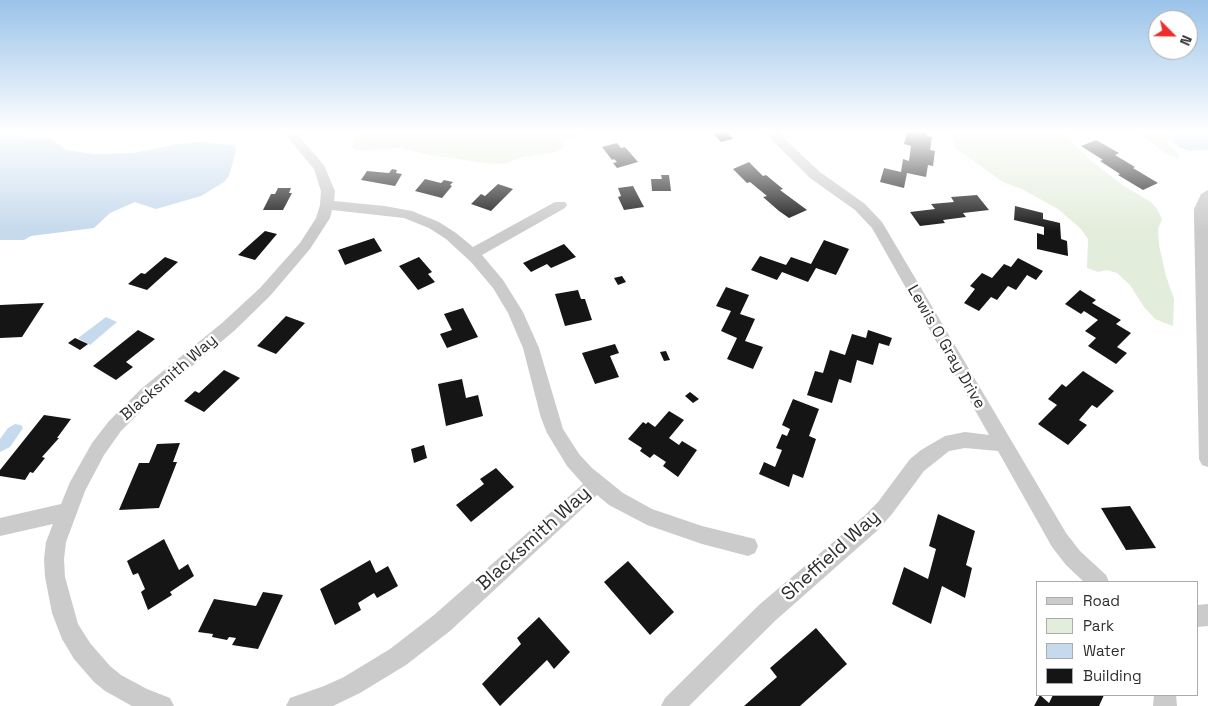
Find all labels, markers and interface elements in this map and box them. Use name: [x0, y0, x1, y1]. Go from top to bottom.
north arrow: [1148, 10, 1198, 60]
text: N: [1176, 33, 1196, 48]
street label: Lewis O Gray Drive: [903, 282, 989, 412]
street label: Blacksmith Way: [117, 331, 221, 425]
street label: Blacksmith Way: [473, 482, 595, 596]
street label: Sheffield Way: [777, 506, 885, 606]
legend: [1036, 581, 1198, 696]
text: Road: [1083, 591, 1120, 610]
text: Park: [1083, 616, 1114, 635]
text: Water: [1083, 641, 1125, 660]
text: Building: [1083, 666, 1142, 685]

